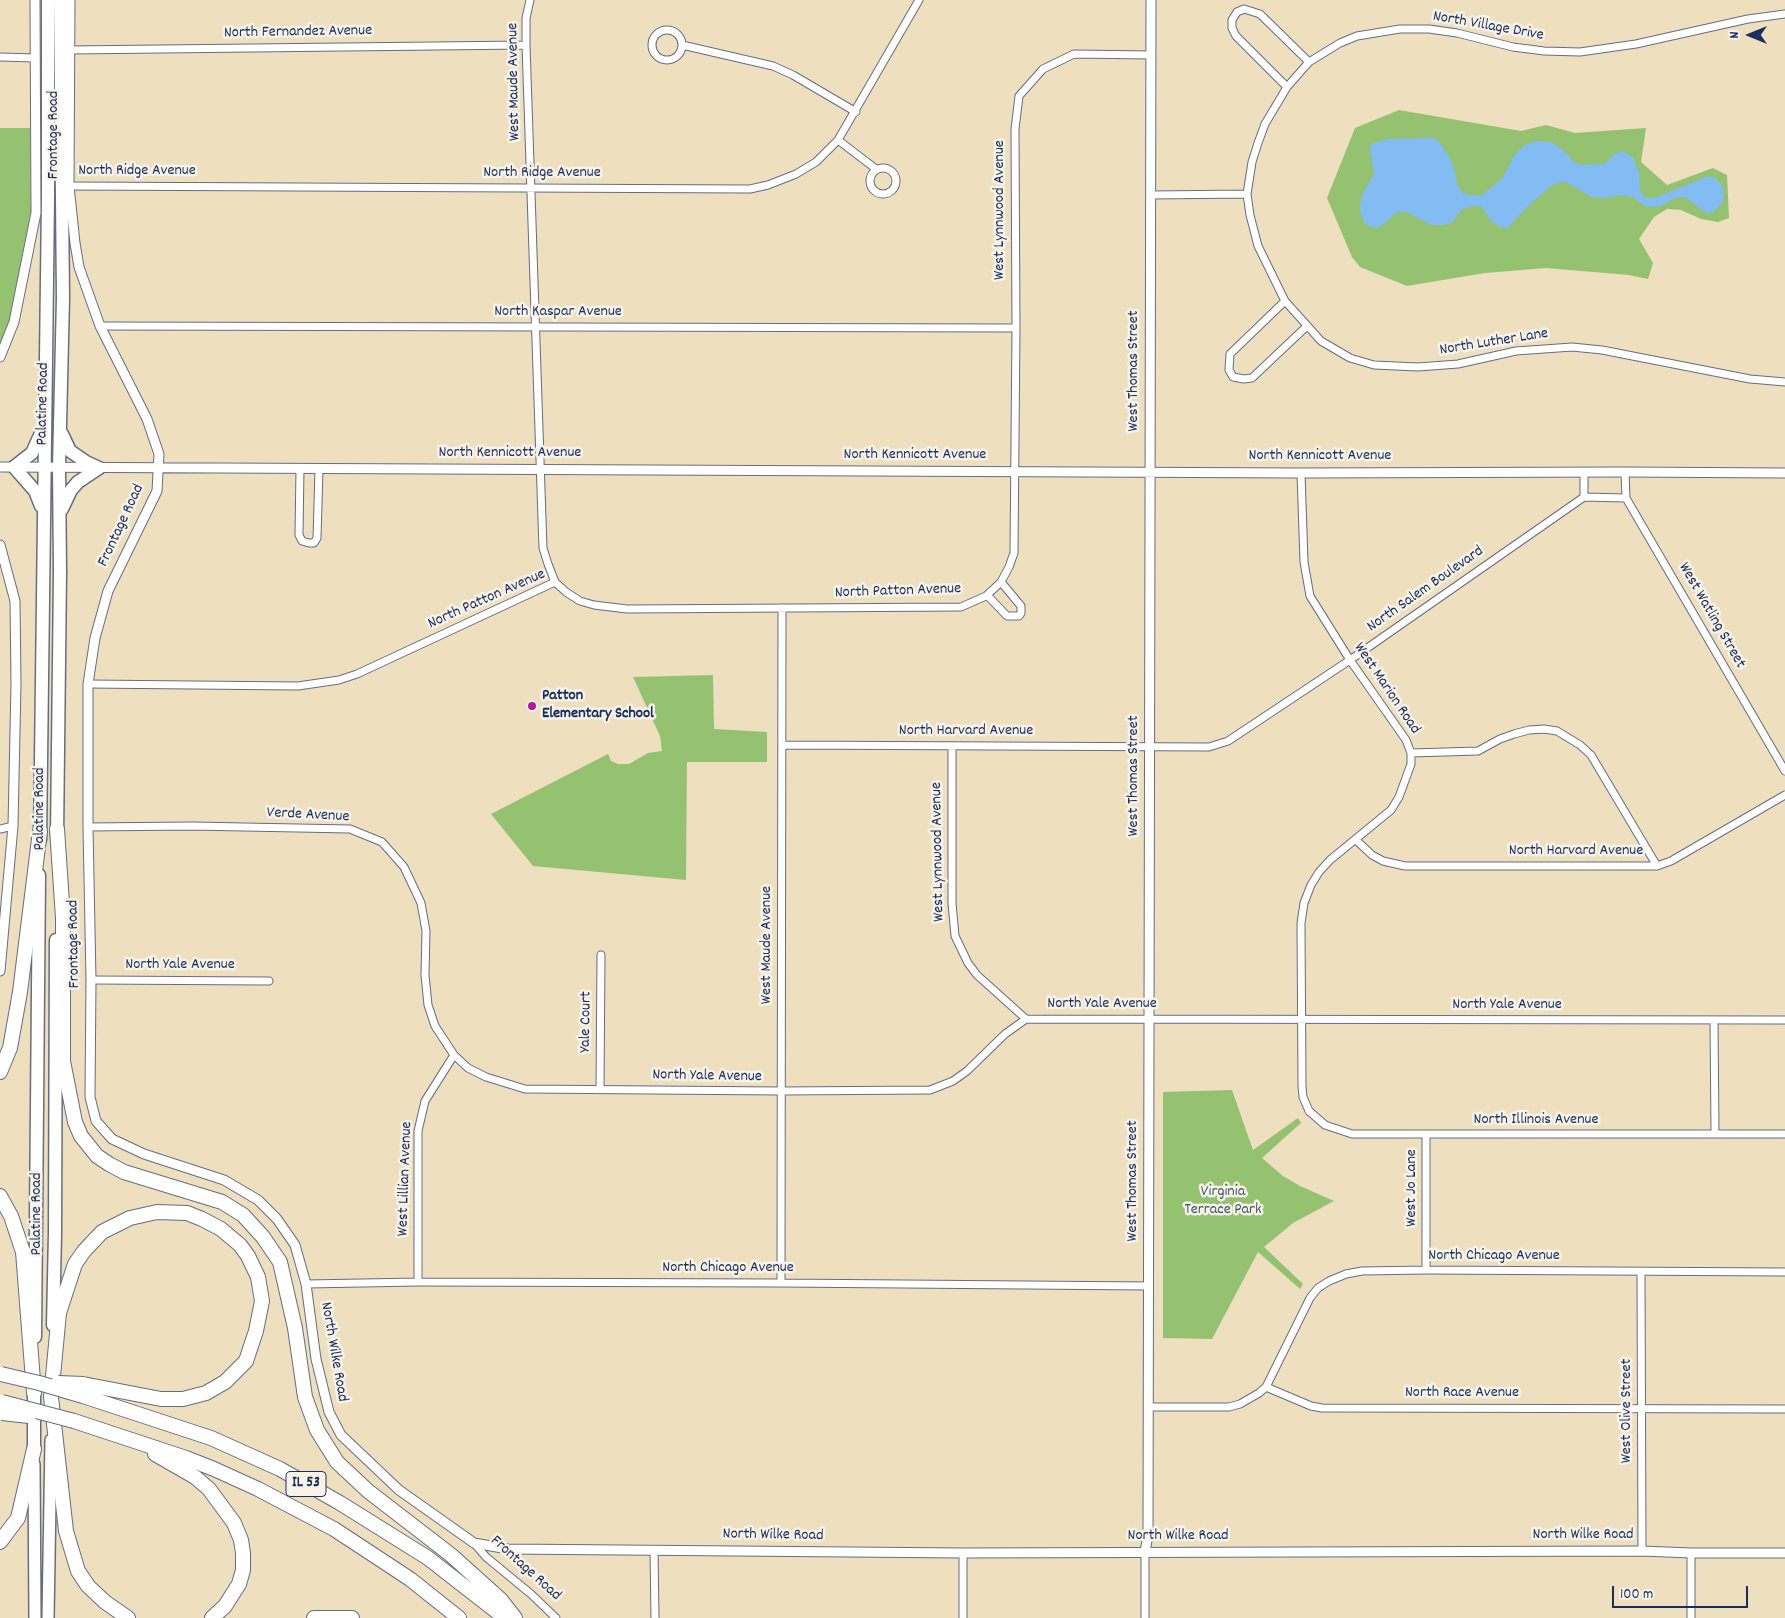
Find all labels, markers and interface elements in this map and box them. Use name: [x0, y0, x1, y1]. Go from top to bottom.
street label: North Village Drive: [1431, 8, 1545, 46]
north arrow: [1725, 10, 1775, 60]
street label: North Fernandez Avenue: [224, 22, 372, 44]
street label: West Maude Avenue: [504, 23, 526, 141]
text: N: [1725, 32, 1745, 38]
street label: Frontage Road: [45, 91, 65, 179]
street label: West Lynnwood Avenue: [991, 140, 1011, 280]
street label: North Ridge Avenue: [78, 162, 196, 182]
street label: North Ridge Avenue: [483, 164, 601, 184]
street label: North Kaspar Avenue: [494, 303, 622, 323]
street label: West Thomas Street: [1125, 310, 1145, 432]
street label: North Luther Lane: [1438, 325, 1550, 361]
street label: Palatine Road: [34, 362, 54, 446]
street label: North Kennicott Avenue: [439, 444, 581, 464]
street label: North Kennicott Avenue: [844, 446, 986, 466]
street label: North Kennicott Avenue: [1249, 447, 1391, 467]
street label: Frontage Road: [95, 482, 149, 570]
street label: North Salem Boulevard: [1364, 543, 1488, 637]
street label: West Watling Street: [1673, 560, 1749, 672]
street label: North Patton Avenue: [425, 566, 549, 634]
street label: North Patton Avenue: [835, 580, 961, 604]
street label: West Marion Road: [1348, 640, 1424, 738]
place label: Patton Elementary School: [542, 687, 654, 725]
marker: Patton Elementary School: [526, 700, 538, 712]
street label: West Thomas Street: [1125, 715, 1145, 837]
street label: North Harvard Avenue: [899, 722, 1033, 742]
street label: Palatine Road: [31, 768, 51, 850]
street label: West Lynnwood Avenue: [928, 782, 950, 922]
street label: Verde Avenue: [266, 804, 350, 828]
street label: North Harvard Avenue: [1509, 842, 1643, 862]
street label: West Maude Avenue: [758, 886, 778, 1004]
street label: Frontage Road: [65, 900, 85, 988]
street label: North Yale Avenue: [125, 956, 235, 976]
street label: Yale Court: [577, 991, 597, 1053]
street label: North Yale Avenue: [1047, 995, 1157, 1015]
street label: North Yale Avenue: [1452, 996, 1562, 1016]
street label: North Yale Avenue: [652, 1066, 762, 1088]
street label: North Illinois Avenue: [1474, 1111, 1598, 1131]
street label: West Thomas Street: [1124, 1120, 1144, 1242]
street label: West Lillian Avenue: [394, 1121, 418, 1237]
street label: West Jo Lane: [1403, 1149, 1423, 1227]
street label: Palatine Road: [28, 1173, 48, 1255]
park label: Virginia Terrace Park: [1184, 1183, 1262, 1221]
street label: North Chicago Avenue: [1428, 1247, 1560, 1267]
street label: North Chicago Avenue: [662, 1259, 794, 1279]
street label: North Wilke Road: [315, 1301, 351, 1403]
street label: West Olive Street: [1618, 1359, 1638, 1463]
street label: North Race Avenue: [1405, 1384, 1519, 1404]
road number: IL 53: [286, 1472, 326, 1496]
street label: North Wilke Road: [722, 1526, 824, 1546]
street label: North Wilke Road: [1533, 1526, 1633, 1546]
street label: North Wilke Road: [1128, 1527, 1228, 1547]
street label: Frontage Road: [486, 1532, 564, 1606]
scale bar: [1615, 1576, 1751, 1608]
text: 100 m: [1620, 1584, 1653, 1606]

